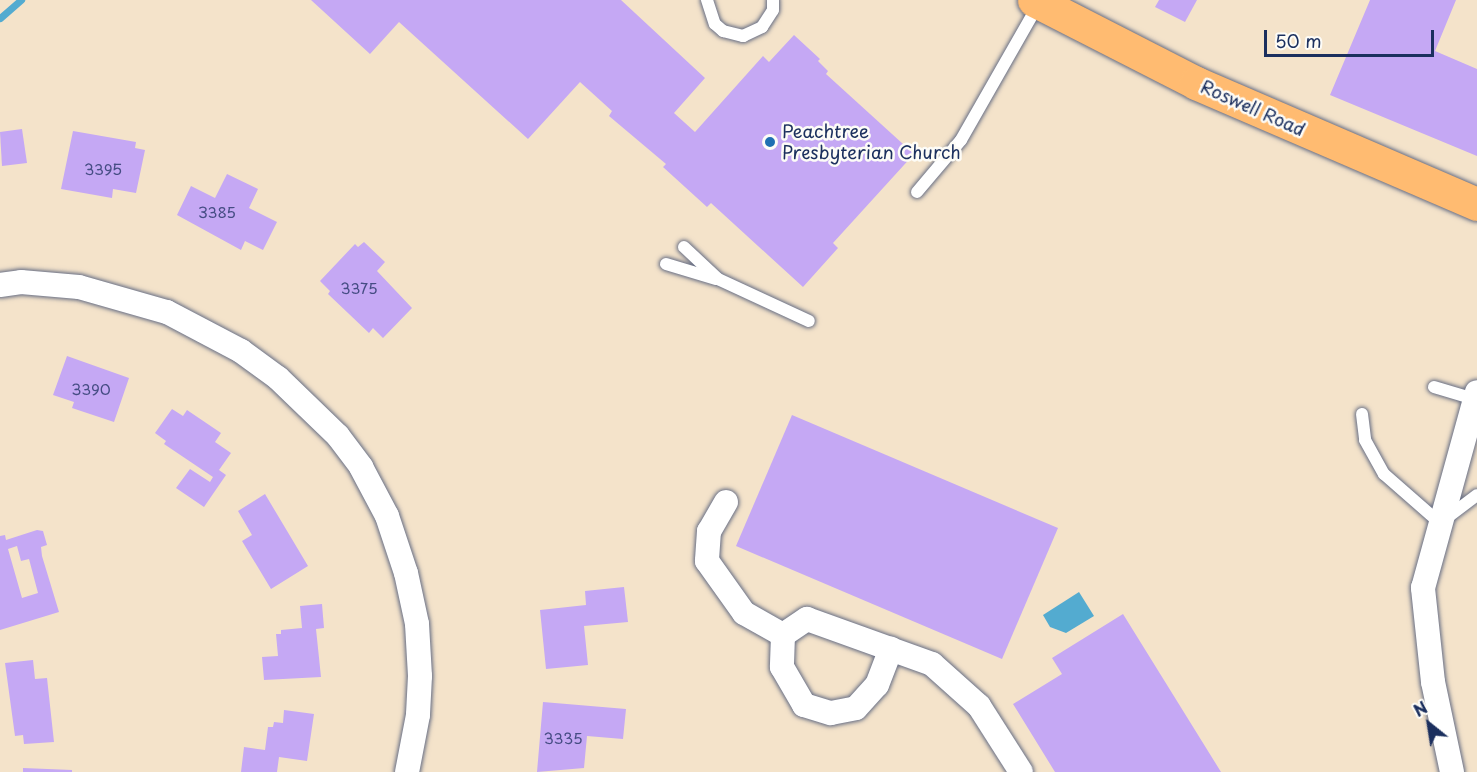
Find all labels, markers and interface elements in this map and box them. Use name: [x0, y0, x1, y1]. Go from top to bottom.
scale bar: [1267, 18, 1436, 56]
text: 50 m: [1275, 27, 1322, 54]
street label: Roswell Road: [1197, 75, 1309, 141]
place label: Peachtree Presbyterian Church: [782, 121, 960, 164]
marker: Peachtree Presbyterian Church: [763, 135, 777, 149]
house number: 3395: [84, 160, 122, 178]
house number: 3385: [198, 203, 236, 221]
house number: 3375: [340, 279, 378, 297]
house number: 3390: [71, 380, 111, 398]
north arrow: [1399, 694, 1459, 754]
text: N: [1409, 695, 1431, 722]
house number: 3335: [543, 729, 583, 747]

